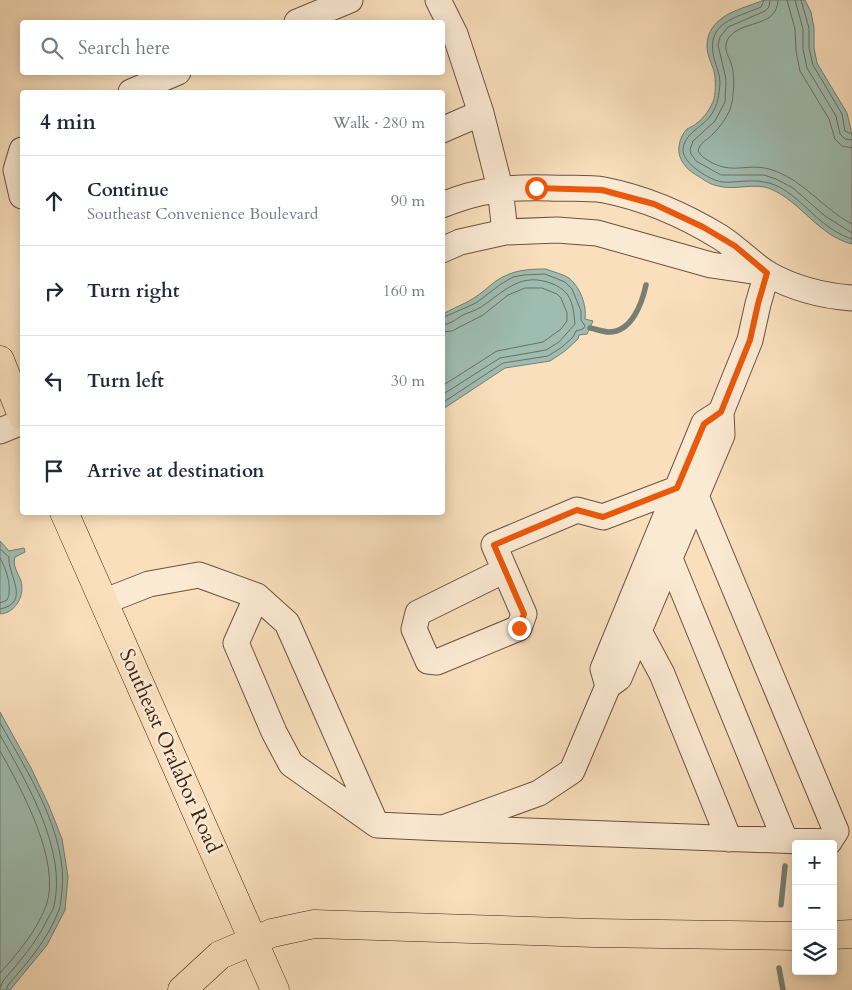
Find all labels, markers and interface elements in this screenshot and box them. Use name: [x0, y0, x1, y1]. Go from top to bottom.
search box: [20, 20, 445, 75]
icon: search: [38, 34, 66, 62]
text: Search here: [78, 35, 170, 61]
text: 4 min: [40, 108, 96, 137]
text: Walk · 280 m: [333, 112, 425, 134]
text: Continue: [87, 177, 169, 203]
route start: [525, 177, 548, 200]
icon: ahead: [40, 187, 68, 215]
text: 90 m: [391, 190, 425, 212]
text: Southeast Convenience Boulevard: [87, 203, 318, 225]
icon: right: [40, 277, 68, 305]
text: Turn right: [87, 278, 179, 304]
text: 160 m: [383, 280, 425, 302]
icon: left: [40, 367, 68, 395]
text: Turn left: [87, 368, 164, 394]
text: 30 m: [391, 370, 425, 392]
icon: arrive: [40, 457, 68, 485]
text: Arrive at destination: [87, 458, 264, 484]
route end: [508, 617, 531, 640]
street label: Southeast Oralabor Road: [112, 644, 228, 858]
map controls: [792, 840, 837, 975]
button: +: [792, 840, 837, 885]
button: −: [792, 885, 837, 930]
button: layers: [792, 930, 837, 975]

